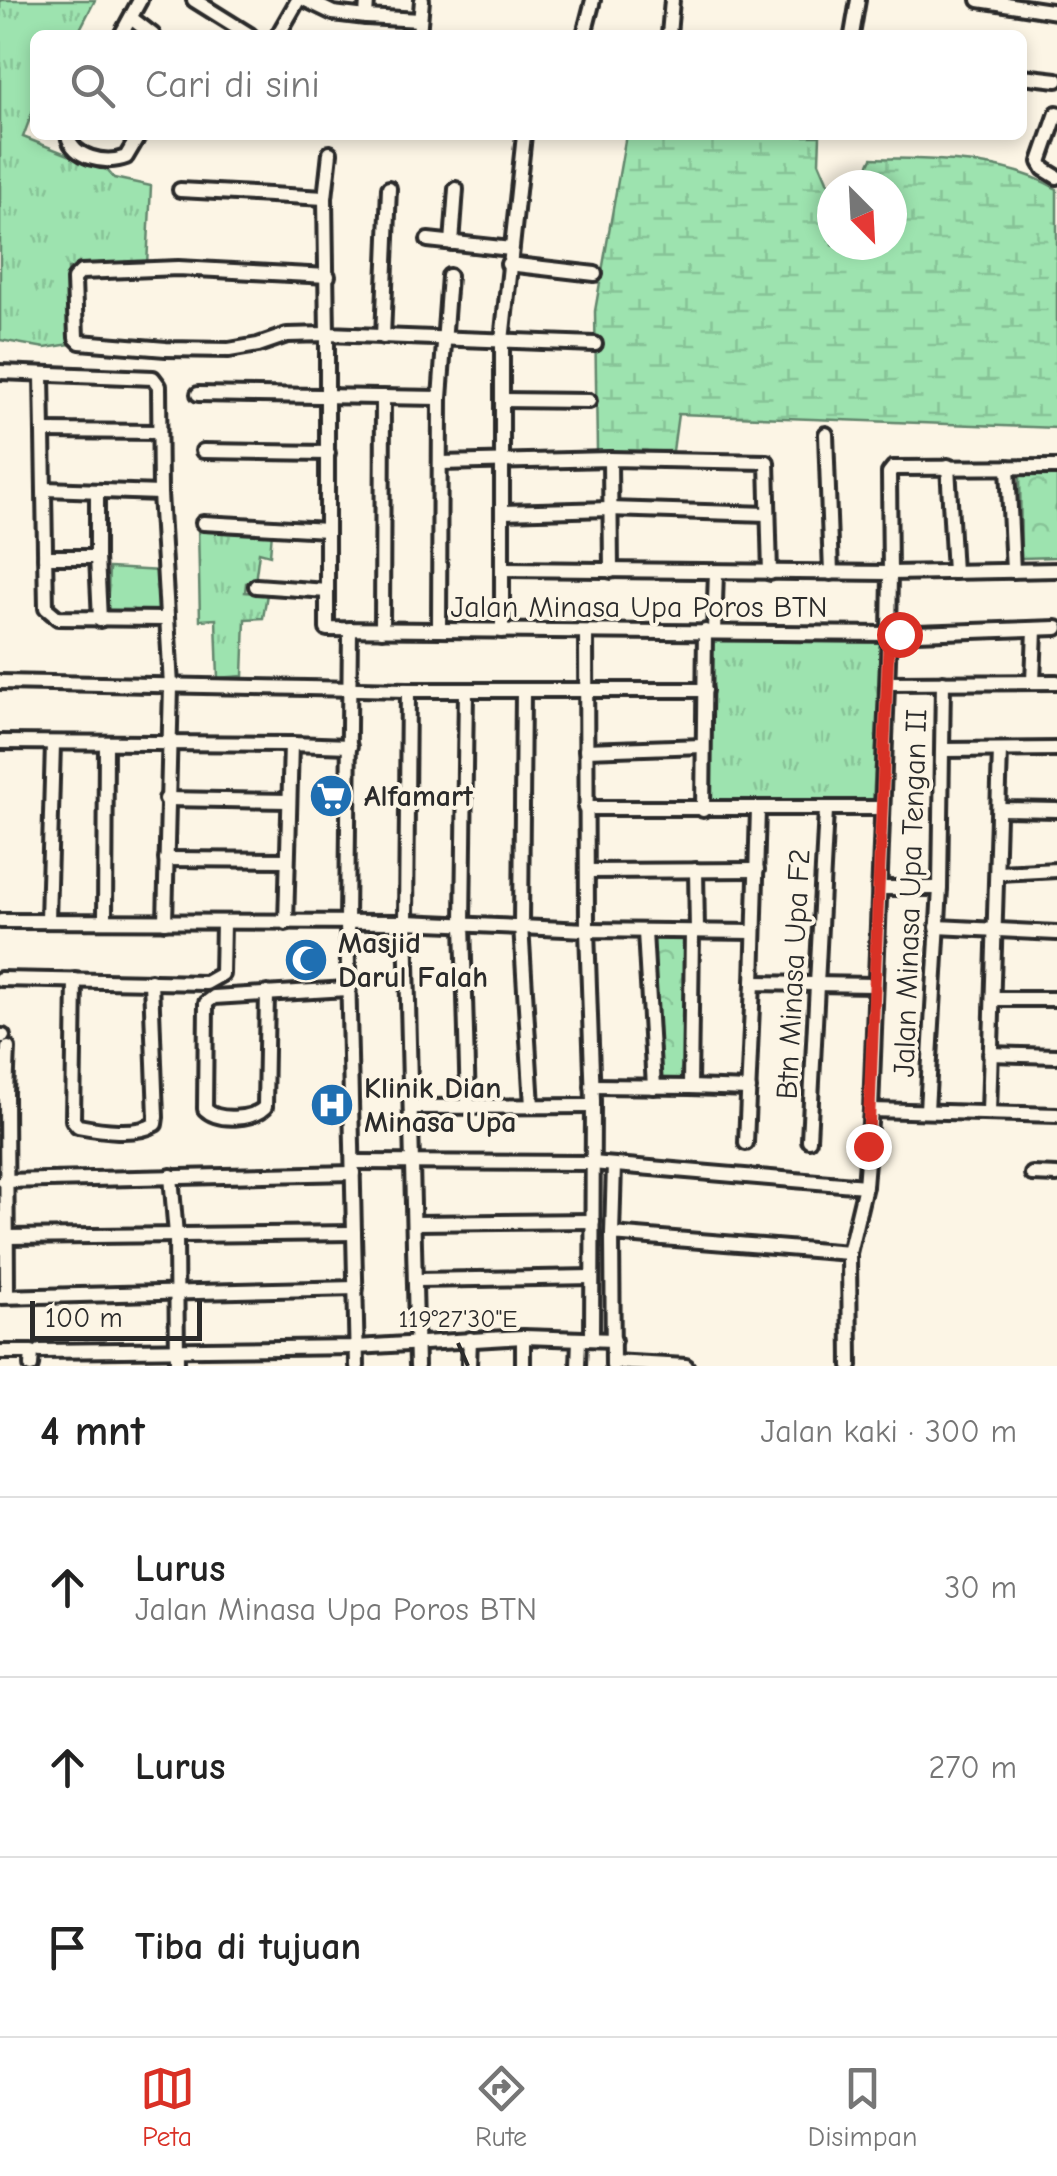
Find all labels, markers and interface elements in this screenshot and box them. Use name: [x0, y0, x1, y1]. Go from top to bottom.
search box: [30, 30, 1027, 140]
icon: search: [65, 58, 120, 113]
text: Cari di sini: [145, 63, 320, 107]
north arrow: [817, 170, 907, 260]
street label: Jalan Minasa Upa Poros BTN: [451, 590, 827, 625]
route start: [877, 612, 923, 658]
street label: Jalan Minasa Upa Tengan II: [887, 708, 934, 1078]
supermarket icon: Alfamart: [308, 773, 354, 819]
place label: Alfamart: [364, 779, 474, 814]
street label: Btn Minasa Upa F2: [769, 848, 818, 1100]
place label: Masjid Darul Falah: [338, 926, 488, 995]
mosque icon: Masjid Darul Falah: [283, 937, 329, 983]
place label: Klinik Dian Minasa Upa: [364, 1071, 517, 1140]
hospital icon: Klinik Dian Minasa Upa: [309, 1082, 355, 1128]
route end: [846, 1124, 892, 1170]
scale bar: [30, 1296, 202, 1340]
text: 100 m: [45, 1302, 123, 1334]
text: 119°27'30"E: [399, 1304, 517, 1333]
text: 4 mnt: [40, 1407, 145, 1456]
text: Jalan kaki · 300 m: [761, 1413, 1017, 1450]
text: Lurus: [135, 1547, 225, 1591]
icon: ahead: [40, 1560, 95, 1615]
text: 30 m: [944, 1569, 1017, 1606]
text: Jalan Minasa Upa Poros BTN: [135, 1591, 537, 1628]
icon: ahead: [40, 1740, 95, 1795]
text: Lurus: [135, 1745, 225, 1789]
text: 270 m: [929, 1749, 1017, 1786]
icon: arrive: [40, 1920, 95, 1975]
text: Tiba di tujuan: [135, 1925, 361, 1969]
tab: Peta: [140, 2061, 195, 2153]
tab: Rute: [474, 2061, 529, 2153]
tab: Disimpan: [808, 2061, 917, 2153]

